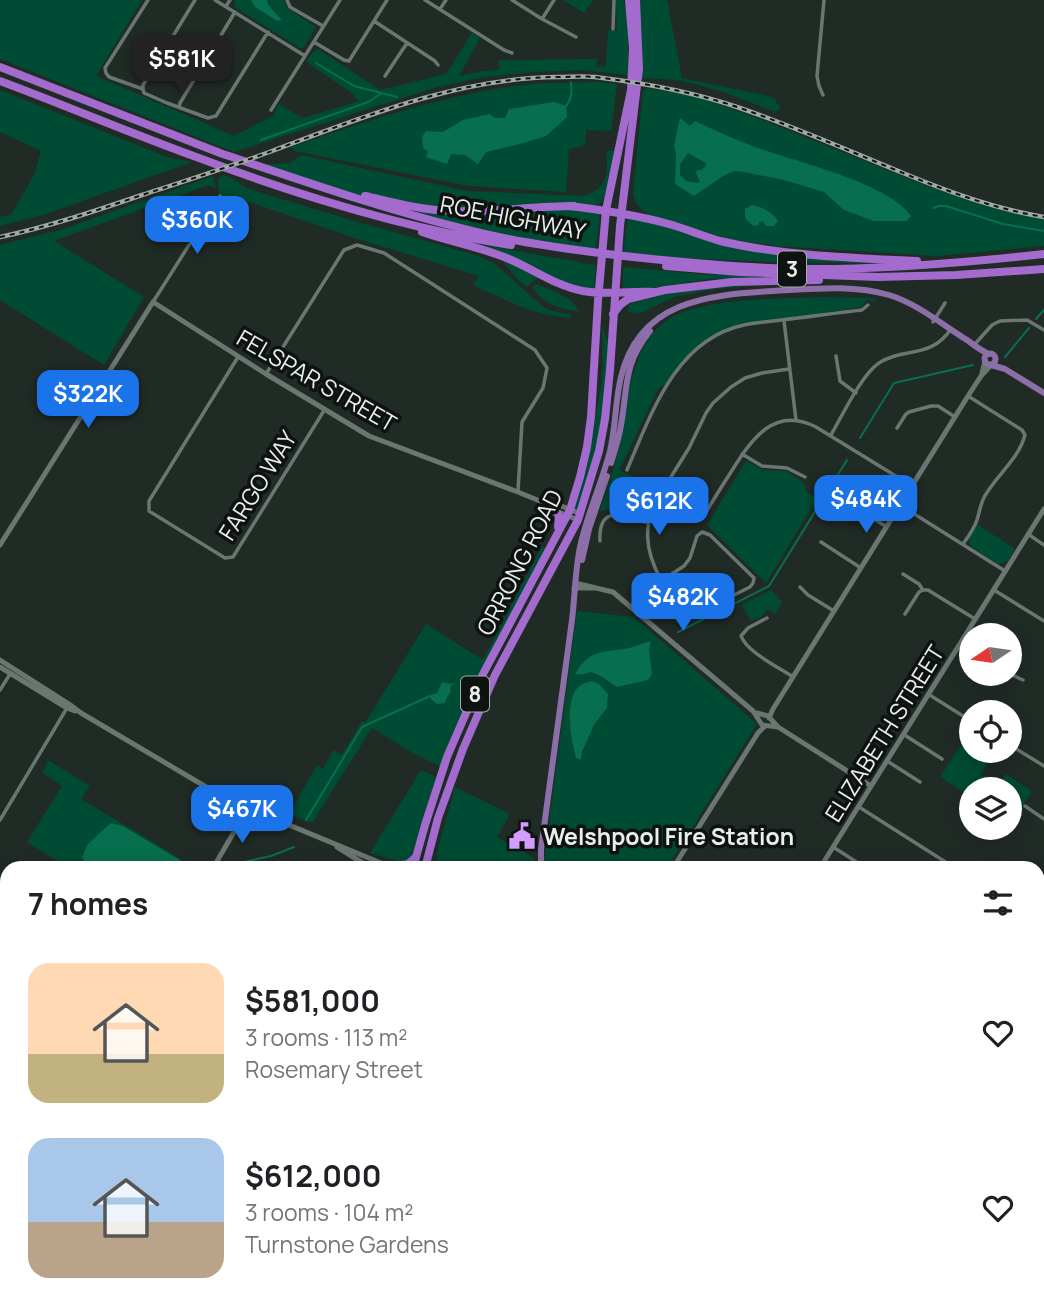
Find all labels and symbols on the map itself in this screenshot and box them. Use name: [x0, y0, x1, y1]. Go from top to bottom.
pin: $581K: [133, 36, 231, 95]
street label: ROE HIGHWAY: [437, 187, 589, 247]
pin: $360K: [148, 196, 246, 256]
road number: 3: [778, 252, 806, 286]
street label: FELSPAR STREET: [231, 321, 403, 439]
pin: $322K: [39, 370, 137, 430]
street label: FARGO WAY: [211, 424, 303, 546]
pin: $484K: [817, 476, 915, 535]
pin: $612K: [610, 477, 708, 537]
street label: ORRONG ROAD: [469, 484, 569, 640]
pin: $482K: [634, 574, 732, 633]
north arrow: [959, 623, 1022, 686]
street label: ELIZABETH STREET: [817, 638, 951, 827]
road number: 8: [461, 676, 489, 712]
pin: $467K: [193, 786, 291, 845]
place label: Welshpool Fire Station: [543, 820, 794, 852]
public building icon: Welshpool Fire Station: [507, 821, 537, 851]

